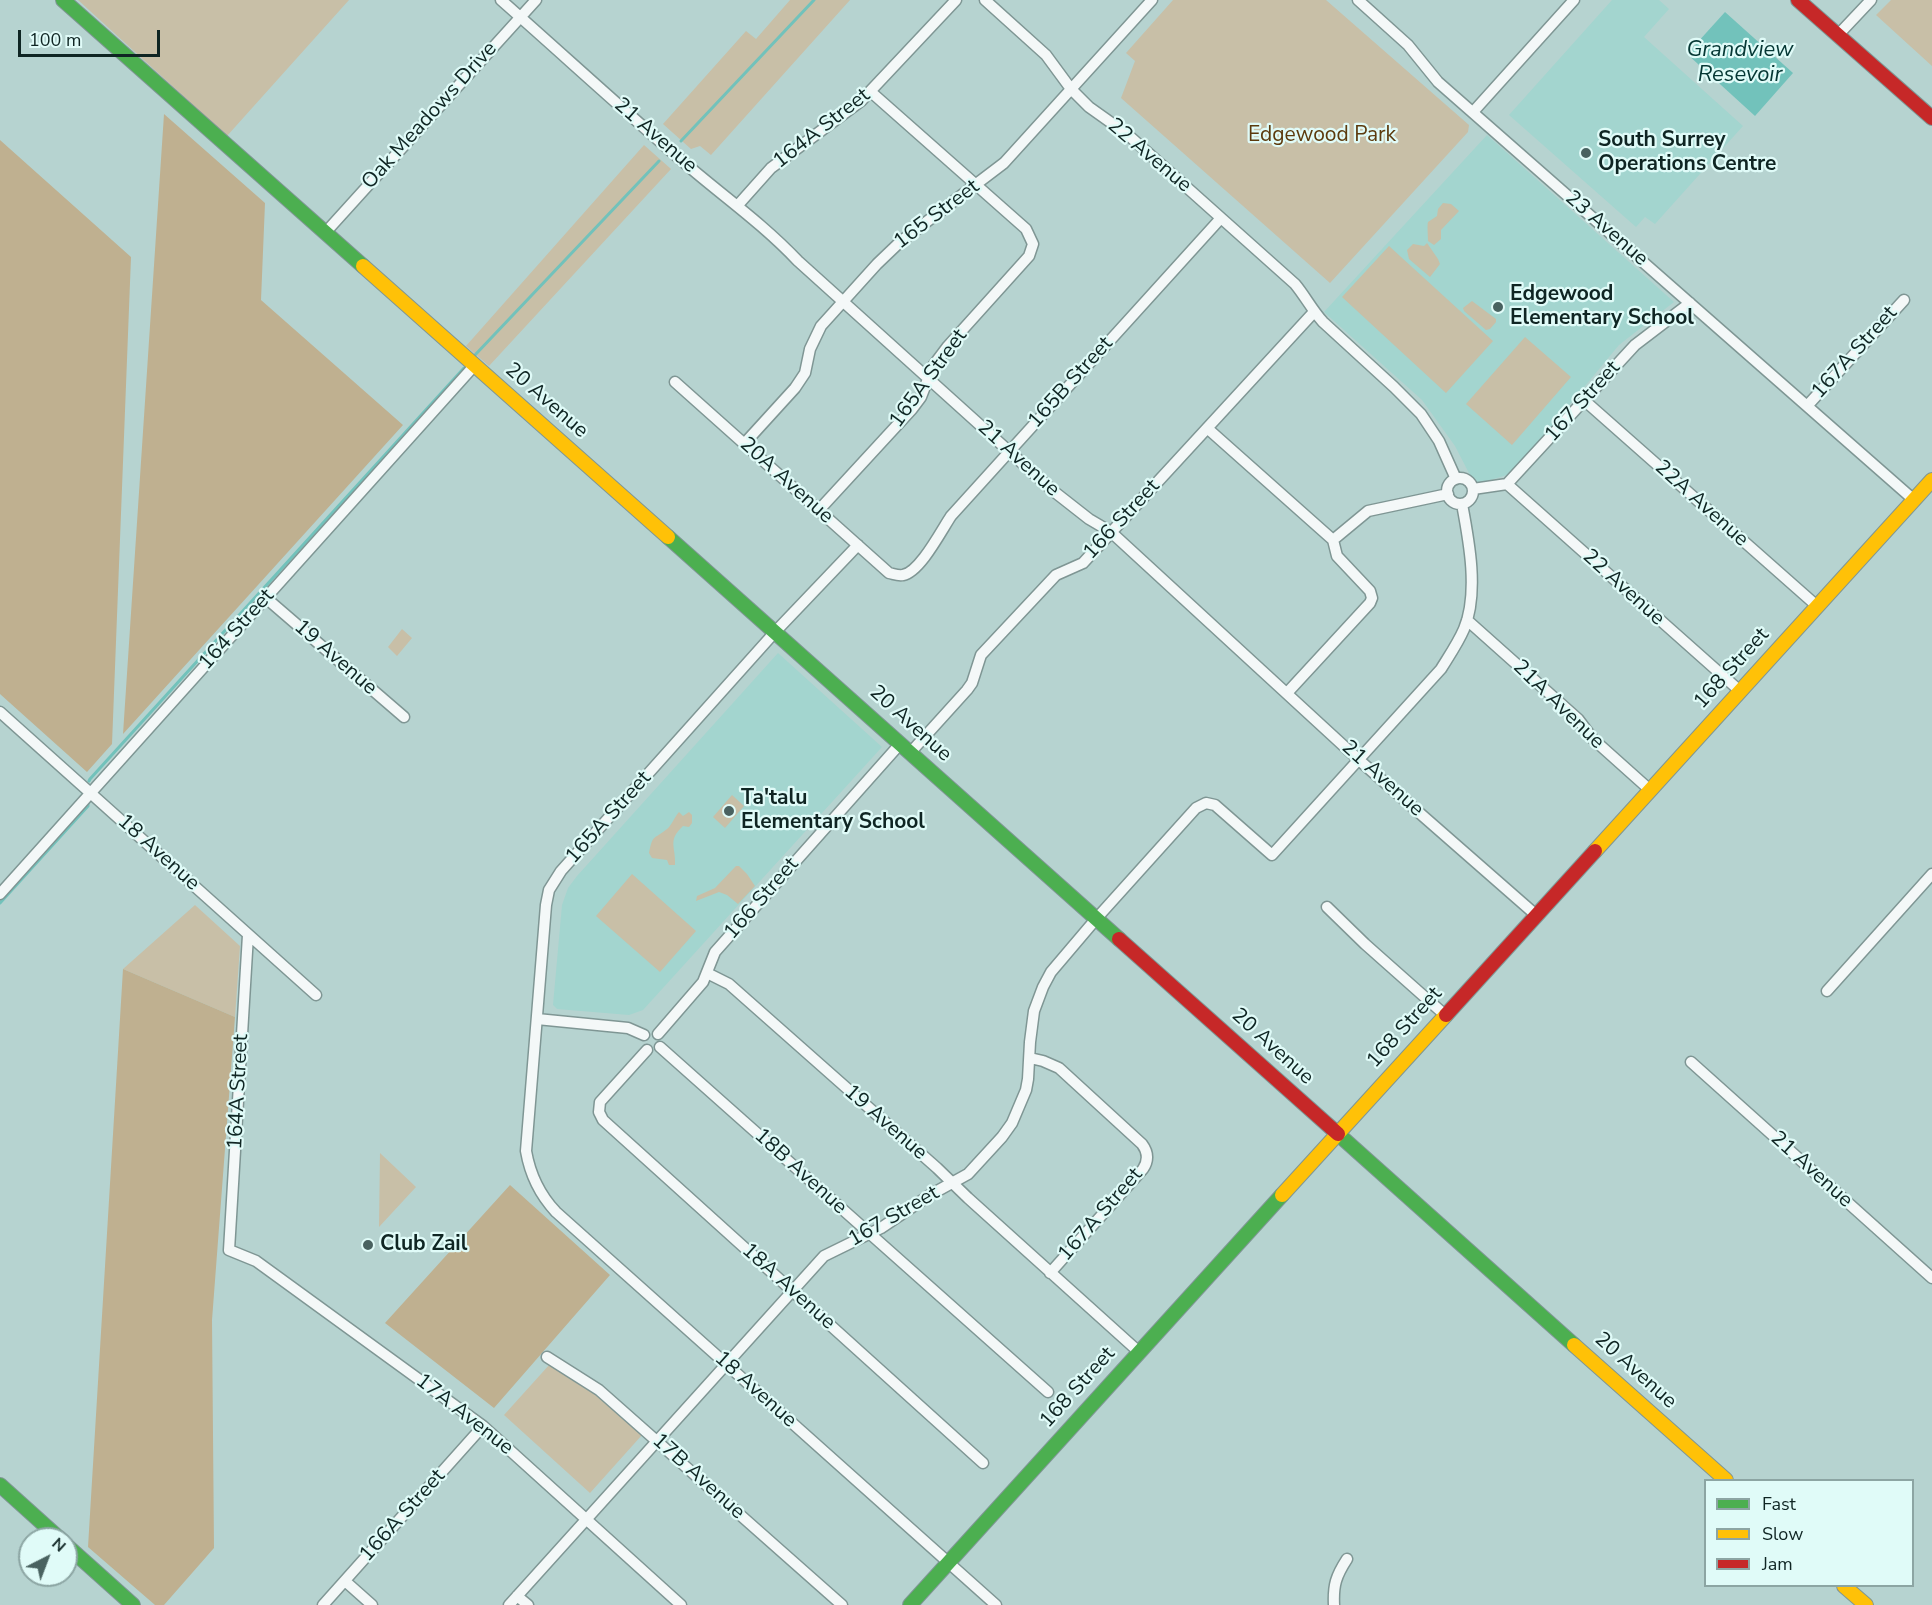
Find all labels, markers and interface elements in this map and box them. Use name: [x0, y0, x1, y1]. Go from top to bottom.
scale bar: [21, 18, 164, 56]
text: 100 m: [29, 28, 81, 52]
street label: Oak Meadows Drive: [357, 37, 503, 195]
water label: Grandview Resevoir: [1686, 38, 1794, 90]
street label: 164A Street: [769, 83, 875, 175]
street label: 21 Avenue: [608, 93, 702, 179]
street label: 22 Avenue: [1102, 114, 1196, 198]
park label: Edgewood Park: [1248, 123, 1396, 149]
place label: South Surrey Operations Centre: [1598, 128, 1776, 178]
marker: South Surrey Operations Centre: [1579, 146, 1593, 160]
street label: 165 Street: [889, 175, 985, 255]
street label: 23 Avenue: [1559, 186, 1653, 272]
place label: Edgewood Elementary School: [1510, 282, 1694, 332]
marker: Edgewood Elementary School: [1491, 300, 1505, 314]
street label: 167A Street: [1807, 302, 1903, 404]
street label: 165A Street: [885, 325, 973, 433]
street label: 165B Street: [1023, 332, 1119, 434]
street label: 167 Street: [1540, 356, 1626, 448]
street label: 20 Avenue: [499, 358, 593, 444]
street label: 21 Avenue: [972, 415, 1064, 503]
street label: 20A Avenue: [734, 432, 838, 530]
street label: 22A Avenue: [1649, 455, 1753, 553]
street label: 166 Street: [1079, 475, 1165, 565]
street label: 22 Avenue: [1577, 544, 1669, 632]
street label: 164 Street: [194, 584, 280, 676]
street label: 19 Avenue: [288, 615, 382, 701]
street label: 168 Street: [1689, 623, 1775, 715]
street label: 21A Avenue: [1507, 655, 1609, 755]
street label: 20 Avenue: [864, 680, 956, 768]
street label: 21 Avenue: [1336, 735, 1428, 823]
street label: 165A Street: [561, 767, 657, 869]
place label: Ta'talu Elementary School: [741, 786, 925, 836]
marker: Ta'talu Elementary School: [722, 804, 736, 818]
street label: 18 Avenue: [112, 809, 204, 897]
street label: 166 Street: [720, 853, 804, 945]
street label: 168 Street: [1362, 982, 1448, 1074]
street label: 20 Avenue: [1226, 1003, 1318, 1091]
street label: 164A Street: [223, 1034, 255, 1150]
street label: 19 Avenue: [838, 1080, 932, 1166]
street label: 18B Avenue: [748, 1124, 852, 1220]
street label: 21 Avenue: [1765, 1126, 1857, 1214]
street label: 167A Street: [1054, 1163, 1148, 1267]
street label: 167 Street: [844, 1181, 944, 1253]
place label: Club Zail: [380, 1232, 467, 1258]
marker: Club Zail: [361, 1238, 375, 1252]
street label: 18A Avenue: [736, 1238, 840, 1336]
street label: 20 Avenue: [1589, 1327, 1681, 1415]
street label: 168 Street: [1035, 1342, 1121, 1434]
street label: 18 Avenue: [709, 1346, 801, 1434]
street label: 17A Avenue: [410, 1369, 518, 1461]
street label: 17B Avenue: [646, 1429, 750, 1525]
street label: 166A Street: [355, 1465, 451, 1567]
legend: [1704, 1479, 1914, 1587]
text: Fast: [1762, 1492, 1796, 1516]
text: Slow: [1762, 1522, 1803, 1546]
north arrow: [18, 1527, 78, 1587]
text: N: [47, 1533, 71, 1557]
text: Jam: [1762, 1552, 1793, 1576]

